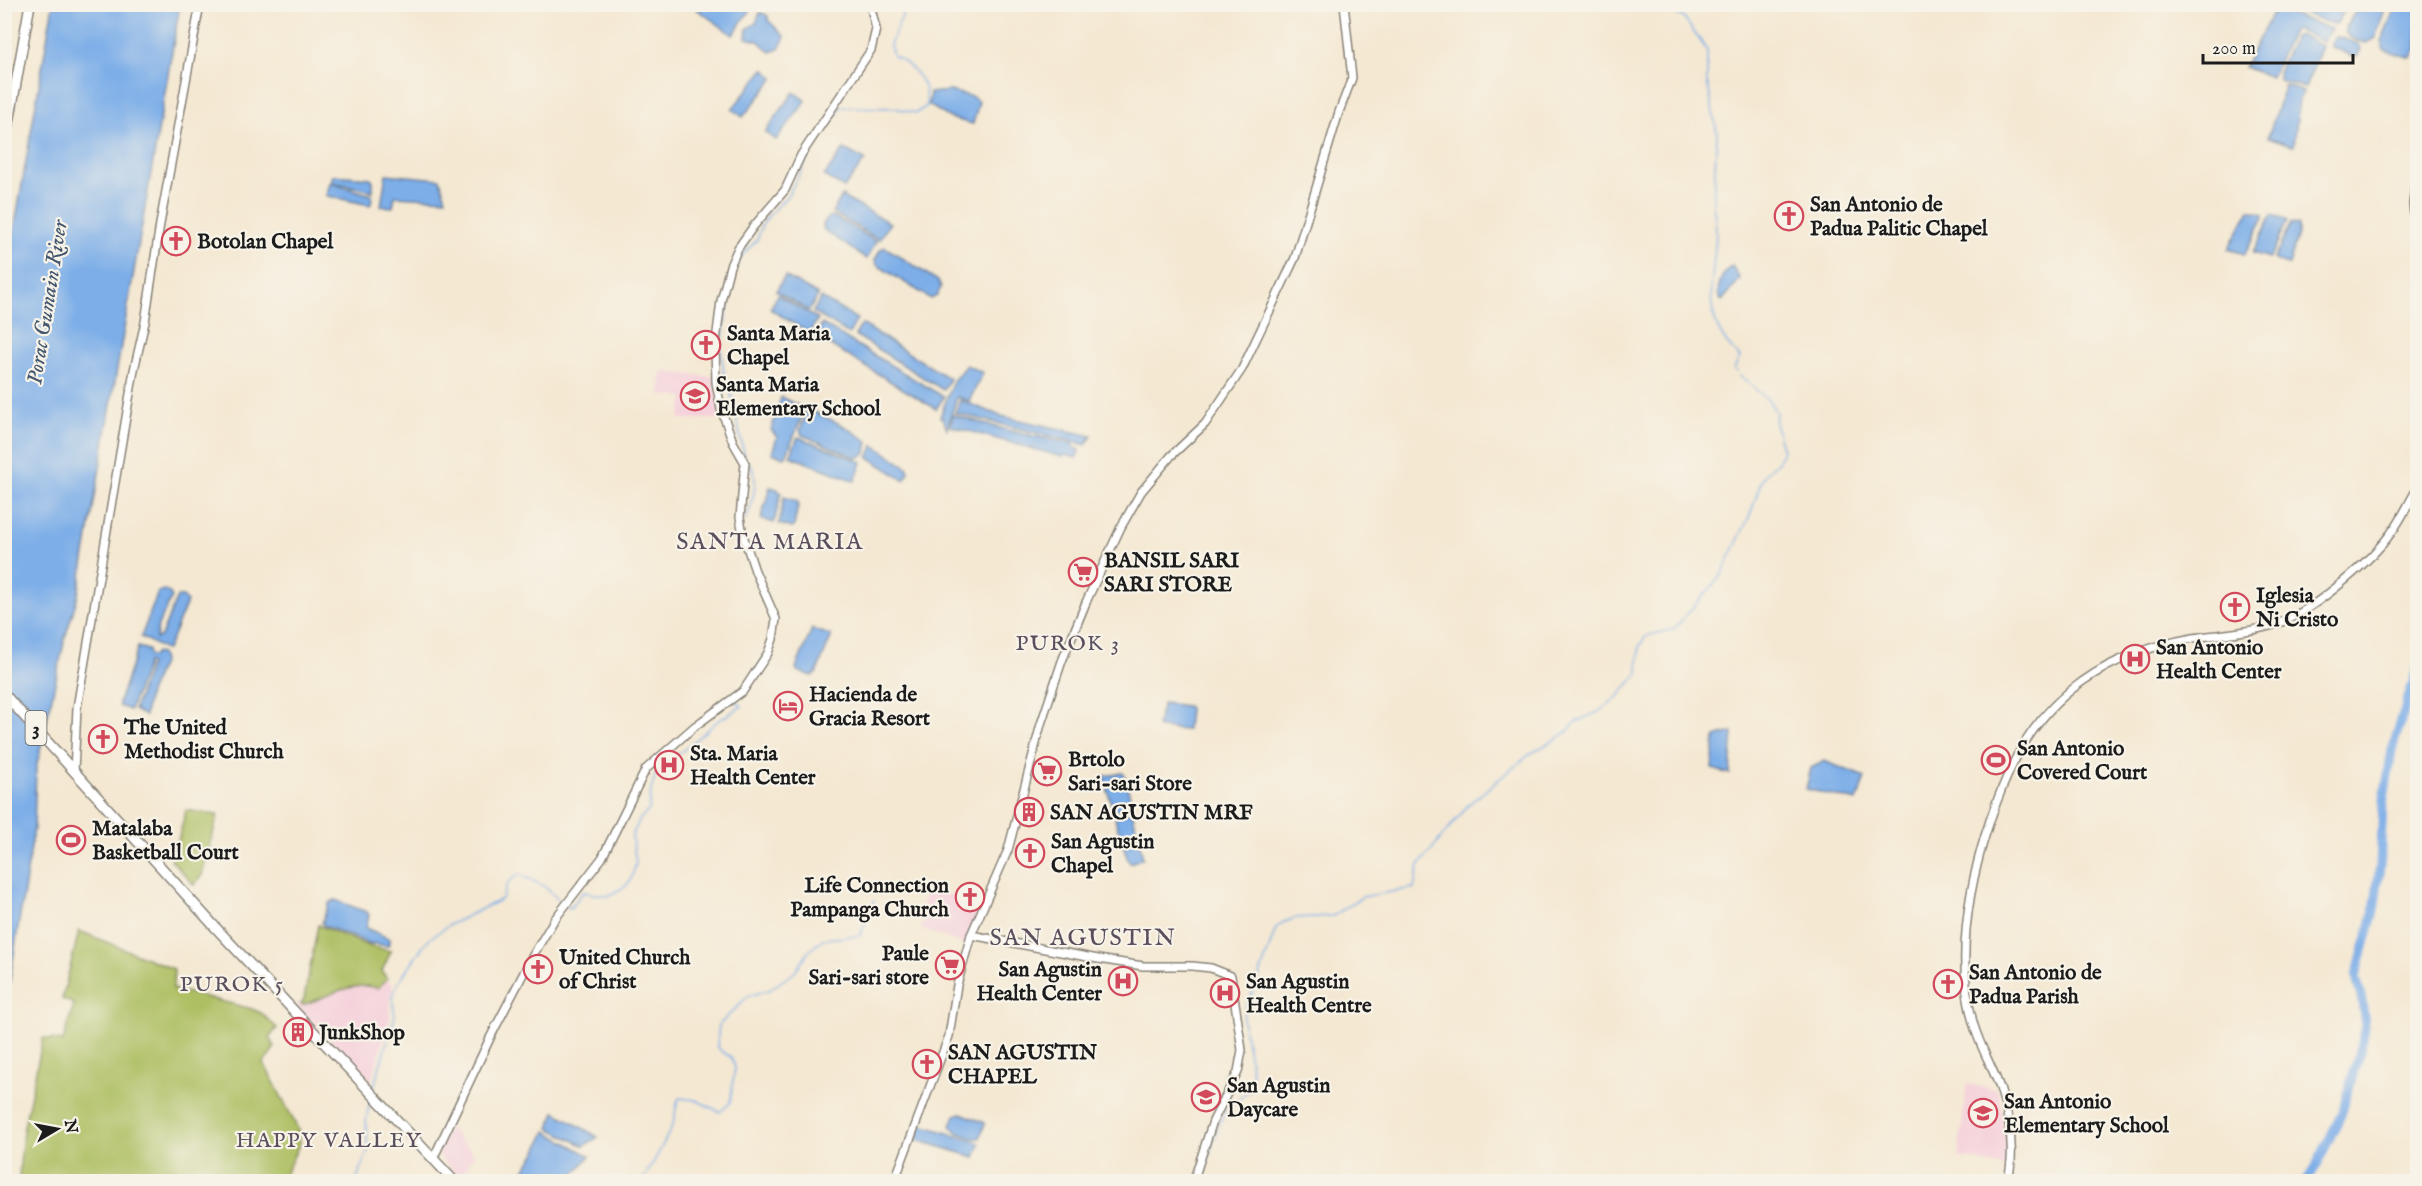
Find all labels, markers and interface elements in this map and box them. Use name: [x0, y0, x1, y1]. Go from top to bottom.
scale bar: [2203, 27, 2353, 65]
text: 200 m: [2212, 38, 2256, 61]
place label: San Antonio de Padua Palitic Chapel: [1810, 192, 1989, 243]
church icon: San Antonio de Padua Palitic Chapel: [1773, 200, 1805, 232]
water label: Porac Gumain River: [21, 217, 75, 386]
church icon: Botolan Chapel: [160, 225, 192, 257]
place label: Botolan Chapel: [197, 229, 334, 256]
place label: Santa Maria Chapel: [727, 321, 831, 372]
church icon: Santa Maria Chapel: [690, 329, 722, 361]
place label: Santa Maria Elementary School: [716, 372, 882, 423]
school or university icon: Santa Maria Elementary School: [679, 380, 711, 412]
district label: SANTA MARIA: [676, 527, 864, 558]
place label: BANSIL SARI SARI STORE: [1104, 548, 1239, 599]
supermarket icon: BANSIL SARI SARI STORE: [1067, 556, 1099, 588]
place label: Iglesia Ni Cristo: [2255, 583, 2339, 634]
church icon: Iglesia Ni Cristo: [2219, 591, 2251, 623]
district label: PUROK 3: [1015, 630, 1121, 658]
place label: San Antonio Health Center: [2156, 635, 2282, 686]
hospital icon: San Antonio Health Center: [2119, 643, 2151, 675]
place label: Hacienda de Gracia Resort: [809, 682, 931, 733]
hotel icon: Hacienda de Gracia Resort: [772, 690, 804, 722]
road number: 3: [26, 711, 46, 745]
place label: The United Methodist Church: [123, 715, 284, 766]
church icon: The United Methodist Church: [87, 723, 119, 755]
place label: San Antonio Covered Court: [2017, 736, 2148, 787]
place label: Sta. Maria Health Center: [690, 741, 816, 792]
sports icon: San Antonio Covered Court: [1980, 744, 2012, 776]
place label: Brtolo Sari-sari Store: [1068, 747, 1192, 798]
hospital icon: Sta. Maria Health Center: [653, 749, 685, 781]
supermarket icon: Brtolo Sari-sari Store: [1031, 755, 1063, 787]
building icon: SAN AGUSTIN MRF: [1013, 796, 1045, 828]
place label: SAN AGUSTIN MRF: [1050, 800, 1253, 827]
place label: Matalaba Basketball Court: [92, 816, 240, 867]
sports icon: Matalaba Basketball Court: [55, 824, 87, 856]
place label: San Agustin Chapel: [1051, 829, 1154, 880]
church icon: San Agustin Chapel: [1014, 837, 1046, 869]
place label: Life Connection Pampanga Church: [790, 873, 950, 924]
church icon: Life Connection Pampanga Church: [954, 881, 986, 913]
district label: SAN AGUSTIN: [990, 923, 1176, 954]
place label: Paule Sari-sari store: [809, 941, 929, 992]
place label: United Church of Christ: [558, 945, 691, 996]
supermarket icon: Paule Sari-sari store: [934, 949, 966, 981]
church icon: United Church of Christ: [522, 953, 554, 985]
place label: San Agustin Health Center: [976, 957, 1102, 1008]
place label: San Antonio de Padua Parish: [1969, 960, 2102, 1011]
hospital icon: San Agustin Health Center: [1107, 965, 1139, 997]
church icon: San Antonio de Padua Parish: [1932, 968, 1964, 1000]
place label: San Agustin Health Centre: [1246, 969, 1372, 1020]
district label: PUROK 5: [180, 971, 284, 999]
hospital icon: San Agustin Health Centre: [1209, 977, 1241, 1009]
building icon: JunkShop: [282, 1016, 314, 1048]
place label: JunkShop: [316, 1020, 406, 1047]
place label: SAN AGUSTIN CHAPEL: [948, 1040, 1097, 1091]
church icon: SAN AGUSTIN CHAPEL: [911, 1048, 943, 1080]
place label: San Agustin Daycare: [1227, 1073, 1330, 1124]
school or university icon: San Agustin Daycare: [1190, 1081, 1222, 1113]
place label: San Antonio Elementary School: [2004, 1089, 2170, 1140]
school or university icon: San Antonio Elementary School: [1967, 1097, 1999, 1129]
north arrow: [27, 1099, 87, 1159]
text: N: [59, 1117, 81, 1135]
district label: HAPPY VALLEY: [236, 1127, 422, 1155]

